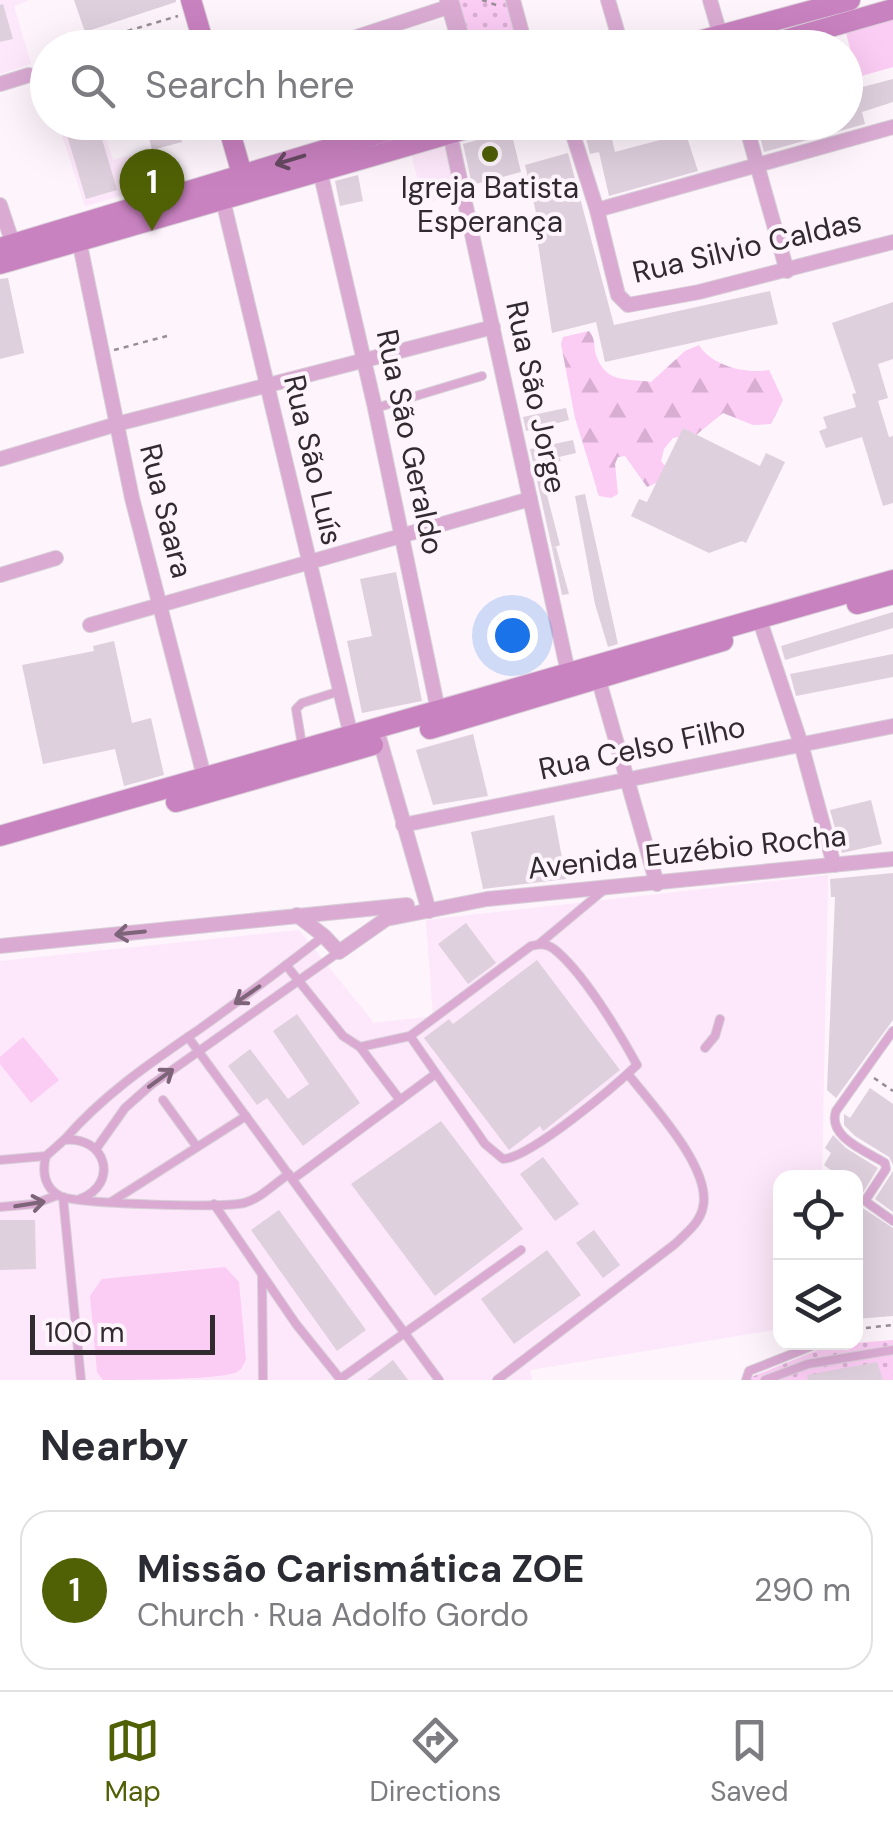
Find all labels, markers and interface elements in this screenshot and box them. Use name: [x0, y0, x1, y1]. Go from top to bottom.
search box: [30, 30, 863, 140]
icon: search: [65, 58, 120, 113]
text: Search here: [145, 60, 355, 110]
marker: Igreja Batista Esperança: [479, 143, 501, 165]
pin: 1: [120, 148, 184, 231]
one-way arrow: [275, 152, 306, 170]
place label: Igreja Batista Esperança: [401, 168, 579, 241]
street label: Rua Silvio Caldas: [628, 201, 865, 292]
street label: Rua São Jorge: [497, 297, 576, 497]
street label: Rua São Geraldo: [368, 326, 453, 558]
street label: Rua São Luís: [275, 371, 352, 549]
street label: Rua Saara: [131, 440, 202, 582]
your location: [487, 610, 538, 661]
street label: Rua Celso Filho: [535, 707, 749, 788]
street label: Avenida Euzébio Rocha: [526, 815, 848, 888]
one-way arrow: [114, 924, 147, 943]
one-way arrow: [234, 984, 261, 1005]
one-way arrow: [147, 1068, 174, 1089]
map controls: [773, 1170, 863, 1350]
button: locate: [773, 1170, 863, 1260]
one-way arrow: [13, 1194, 46, 1212]
button: layers: [773, 1260, 863, 1350]
scale bar: [30, 1310, 215, 1354]
text: 100 m: [45, 1314, 124, 1351]
text: Nearby: [40, 1418, 189, 1473]
text: Missão Carismática ZOE: [137, 1544, 584, 1594]
text: 1: [69, 1569, 80, 1611]
text: 290 m: [754, 1569, 851, 1611]
text: Church · Rua Adolfo Gordo: [137, 1594, 529, 1636]
tab: Map: [104, 1713, 161, 1810]
tab: Directions: [370, 1713, 501, 1810]
tab: Saved: [710, 1713, 789, 1810]

